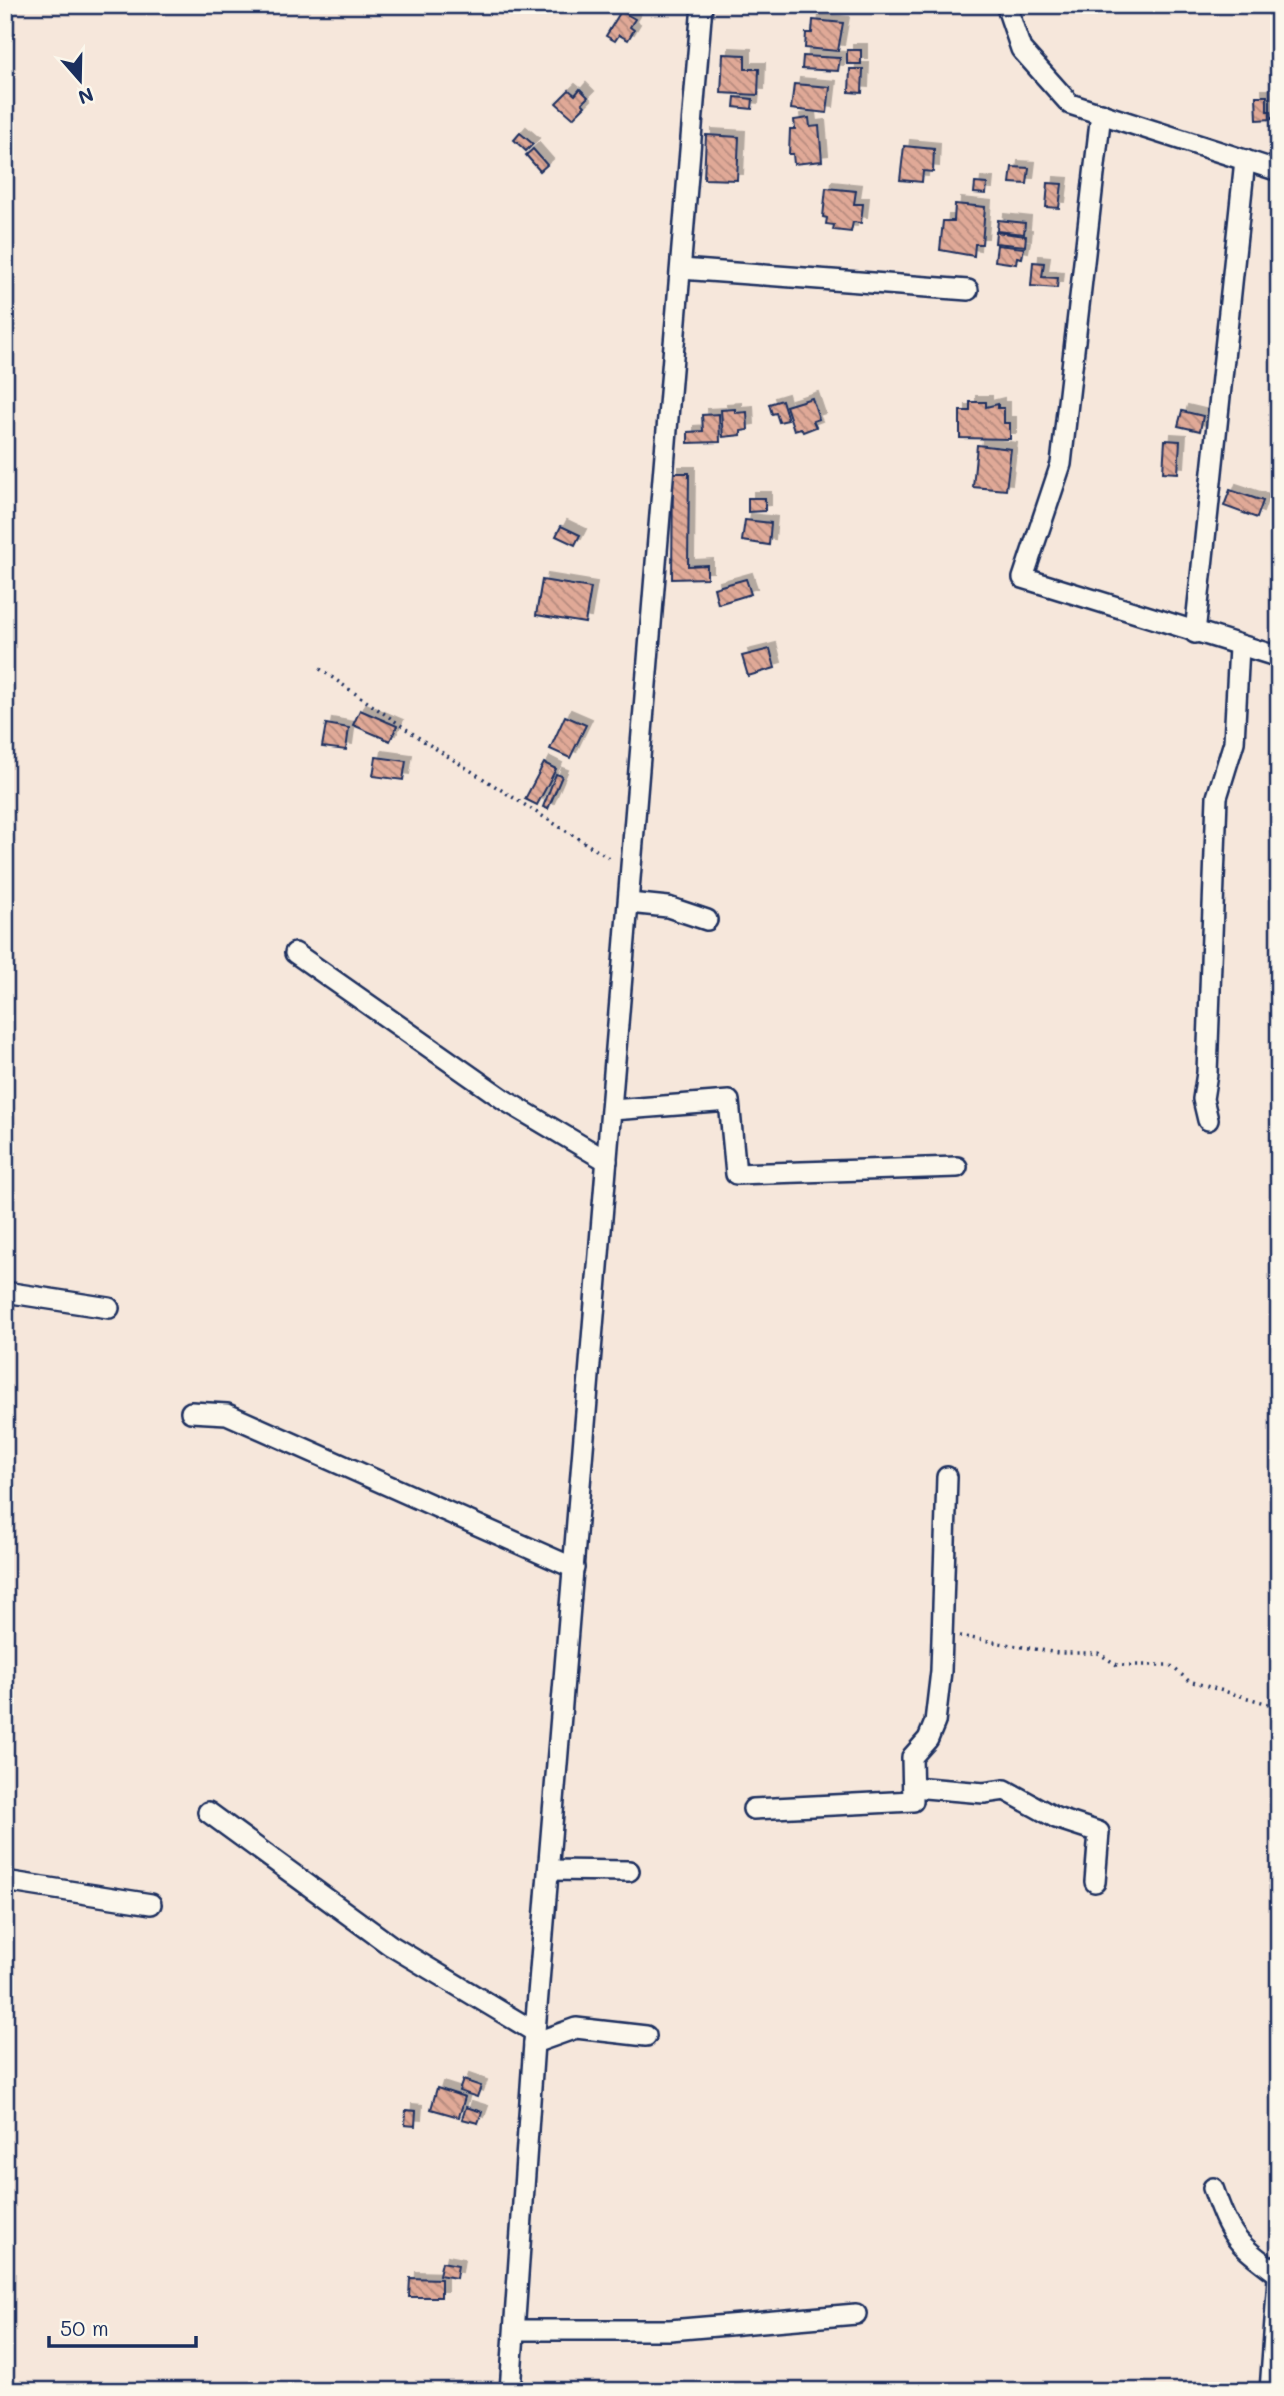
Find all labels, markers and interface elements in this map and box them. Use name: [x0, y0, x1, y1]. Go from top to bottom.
north arrow: [46, 46, 116, 116]
text: N: [75, 82, 97, 111]
scale bar: [49, 2305, 196, 2349]
text: 50 m: [60, 2314, 109, 2341]

